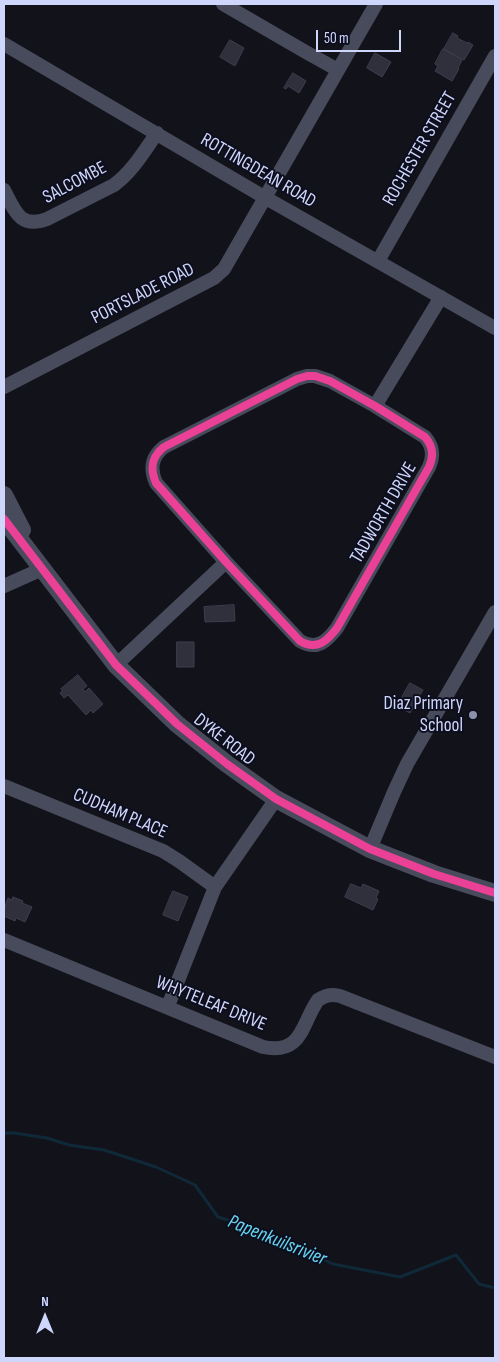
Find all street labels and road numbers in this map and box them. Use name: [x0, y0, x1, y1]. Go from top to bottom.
street label: ROCHESTER STREET: [378, 88, 462, 210]
street label: ROTTINGDEAN ROAD: [196, 129, 320, 213]
street label: SALCOMBE: [39, 157, 111, 209]
street label: PORTSLADE ROAD: [88, 258, 198, 330]
street label: TADWORTH DRIVE: [346, 458, 422, 568]
street label: DYKE ROAD: [189, 709, 259, 771]
street label: CUDHAM PLACE: [69, 784, 171, 844]
street label: WHYTELEAF DRIVE: [152, 971, 270, 1037]

